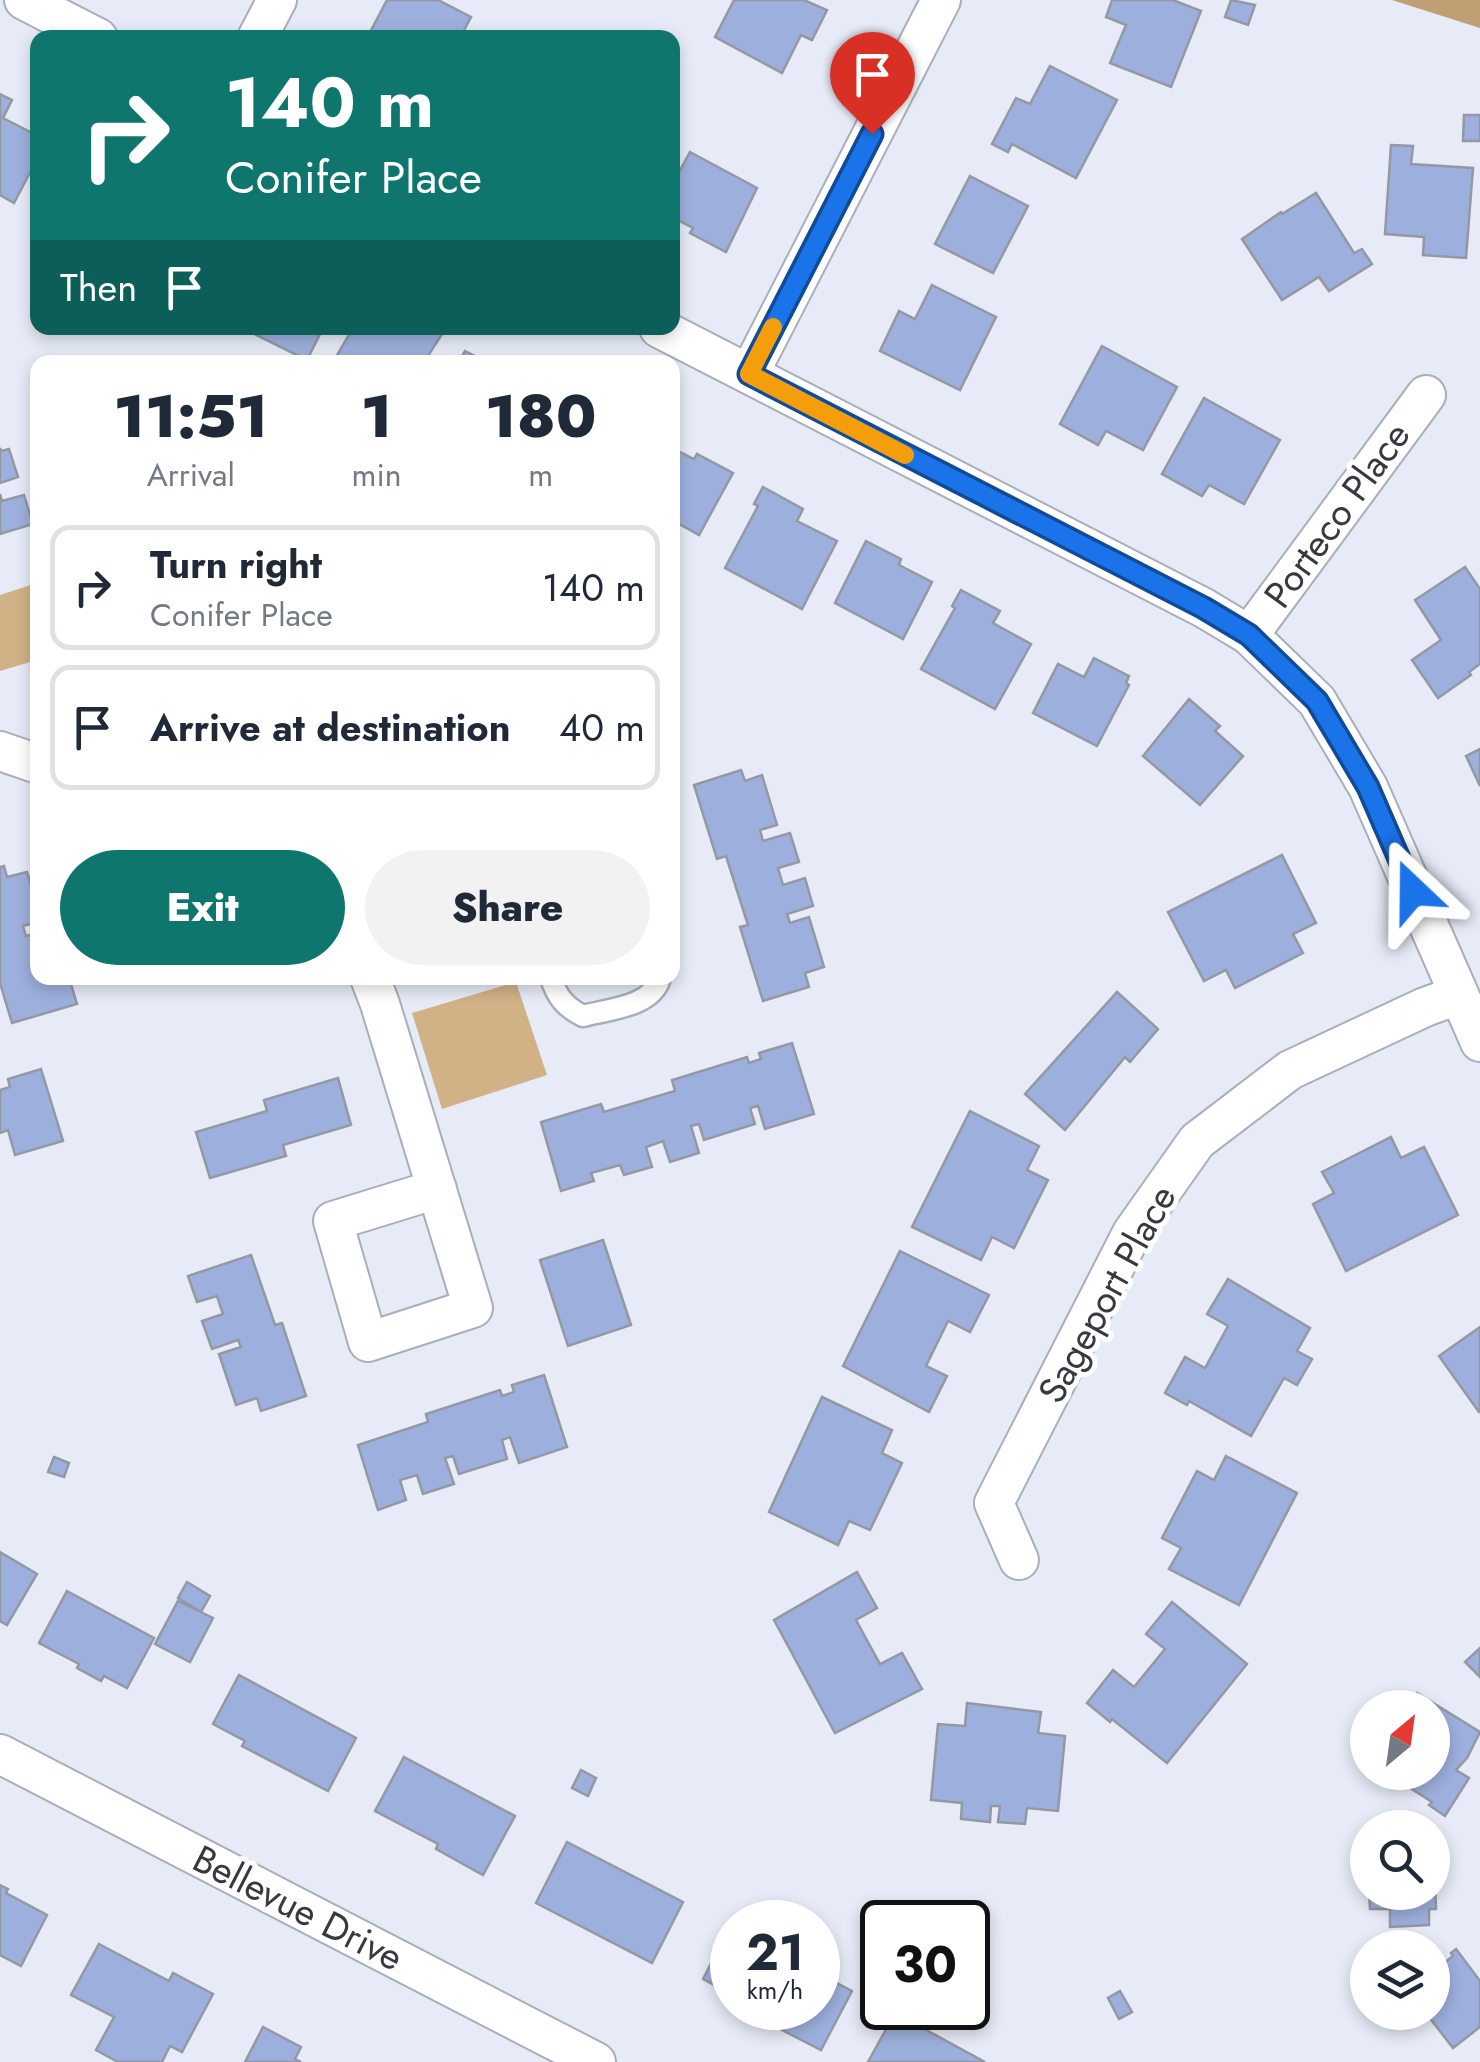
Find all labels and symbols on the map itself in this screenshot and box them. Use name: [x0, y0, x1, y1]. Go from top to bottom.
pin: [830, 32, 915, 135]
street label: Porteco Place: [1250, 410, 1423, 619]
position arrow: [1361, 839, 1465, 943]
street label: Sageport Place: [1024, 1175, 1189, 1413]
north arrow: [1350, 1690, 1450, 1790]
street label: Bellevue Drive: [184, 1831, 413, 1984]
speed limit sign: 30: [860, 1900, 990, 2030]

